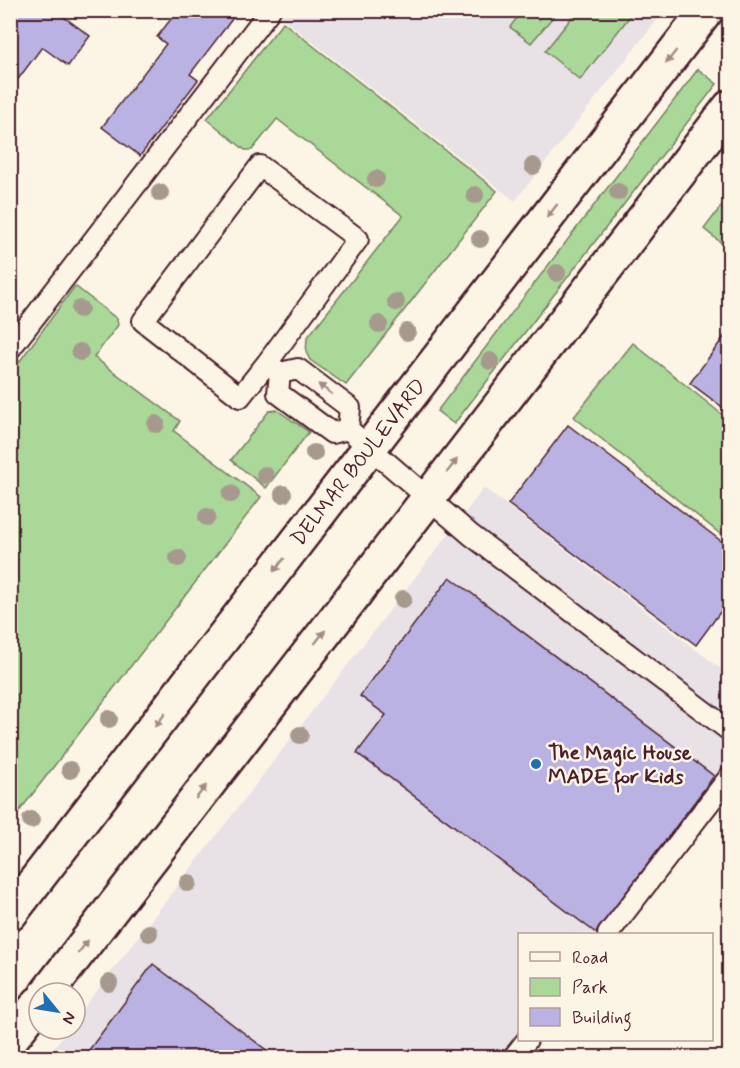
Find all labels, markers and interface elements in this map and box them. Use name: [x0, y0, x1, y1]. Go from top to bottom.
one-way arrow: [665, 49, 677, 64]
one-way arrow: [545, 203, 558, 219]
street label: DELMAR BOULEVARD: [285, 373, 433, 552]
one-way arrow: [317, 383, 333, 395]
one-way arrow: [445, 458, 458, 474]
one-way arrow: [272, 557, 285, 573]
one-way arrow: [314, 630, 326, 645]
one-way arrow: [154, 712, 166, 727]
place label: The Magic House MADE for Kids: [548, 739, 692, 793]
marker: The Magic House MADE for Kids: [529, 757, 543, 771]
one-way arrow: [195, 784, 208, 800]
legend: [518, 933, 713, 1041]
one-way arrow: [76, 939, 88, 954]
text: Road: [572, 946, 608, 970]
text: Park: [572, 976, 608, 1000]
north arrow: [27, 981, 87, 1041]
text: Building: [572, 1006, 632, 1032]
text: N: [57, 1008, 80, 1028]

